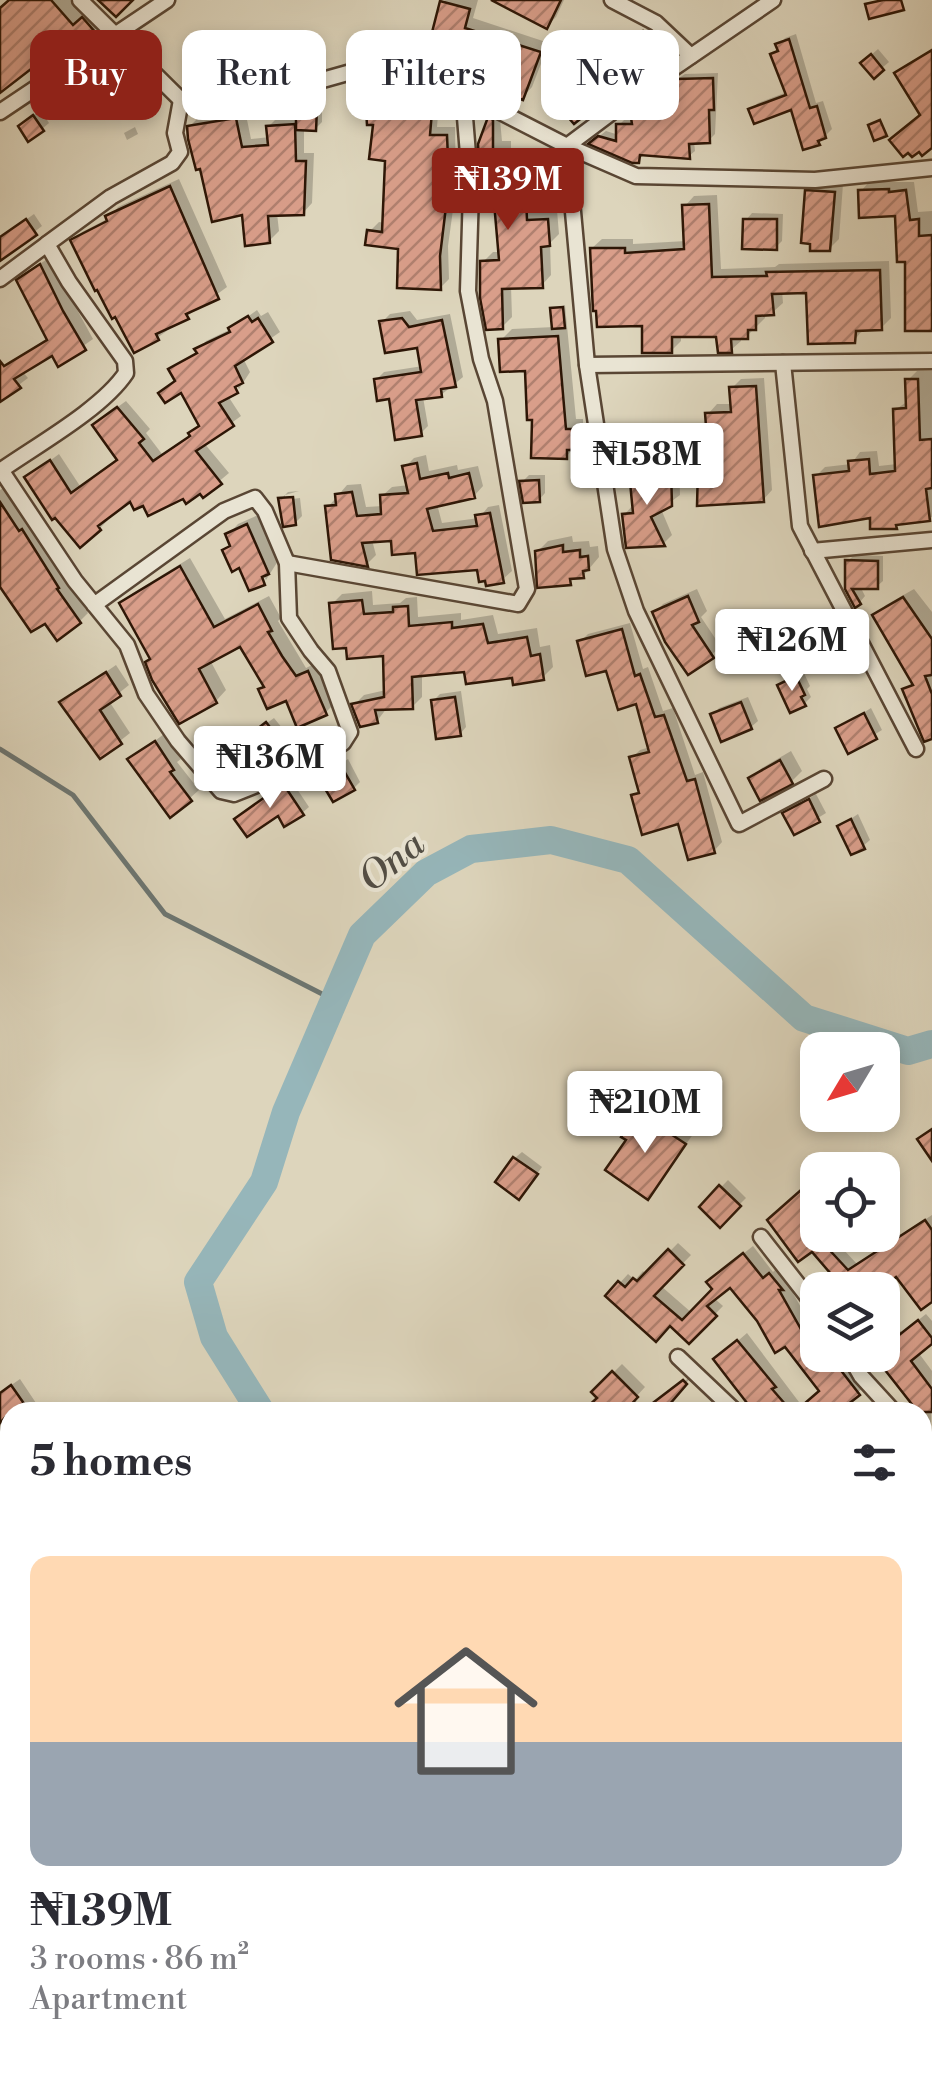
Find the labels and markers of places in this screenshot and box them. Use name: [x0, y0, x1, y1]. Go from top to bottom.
pin: ₦139M: [438, 148, 578, 233]
pin: ₦158M: [577, 423, 717, 508]
pin: ₦126M: [722, 609, 862, 694]
pin: ₦136M: [200, 726, 340, 811]
pin: ₦210M: [575, 1071, 715, 1156]

